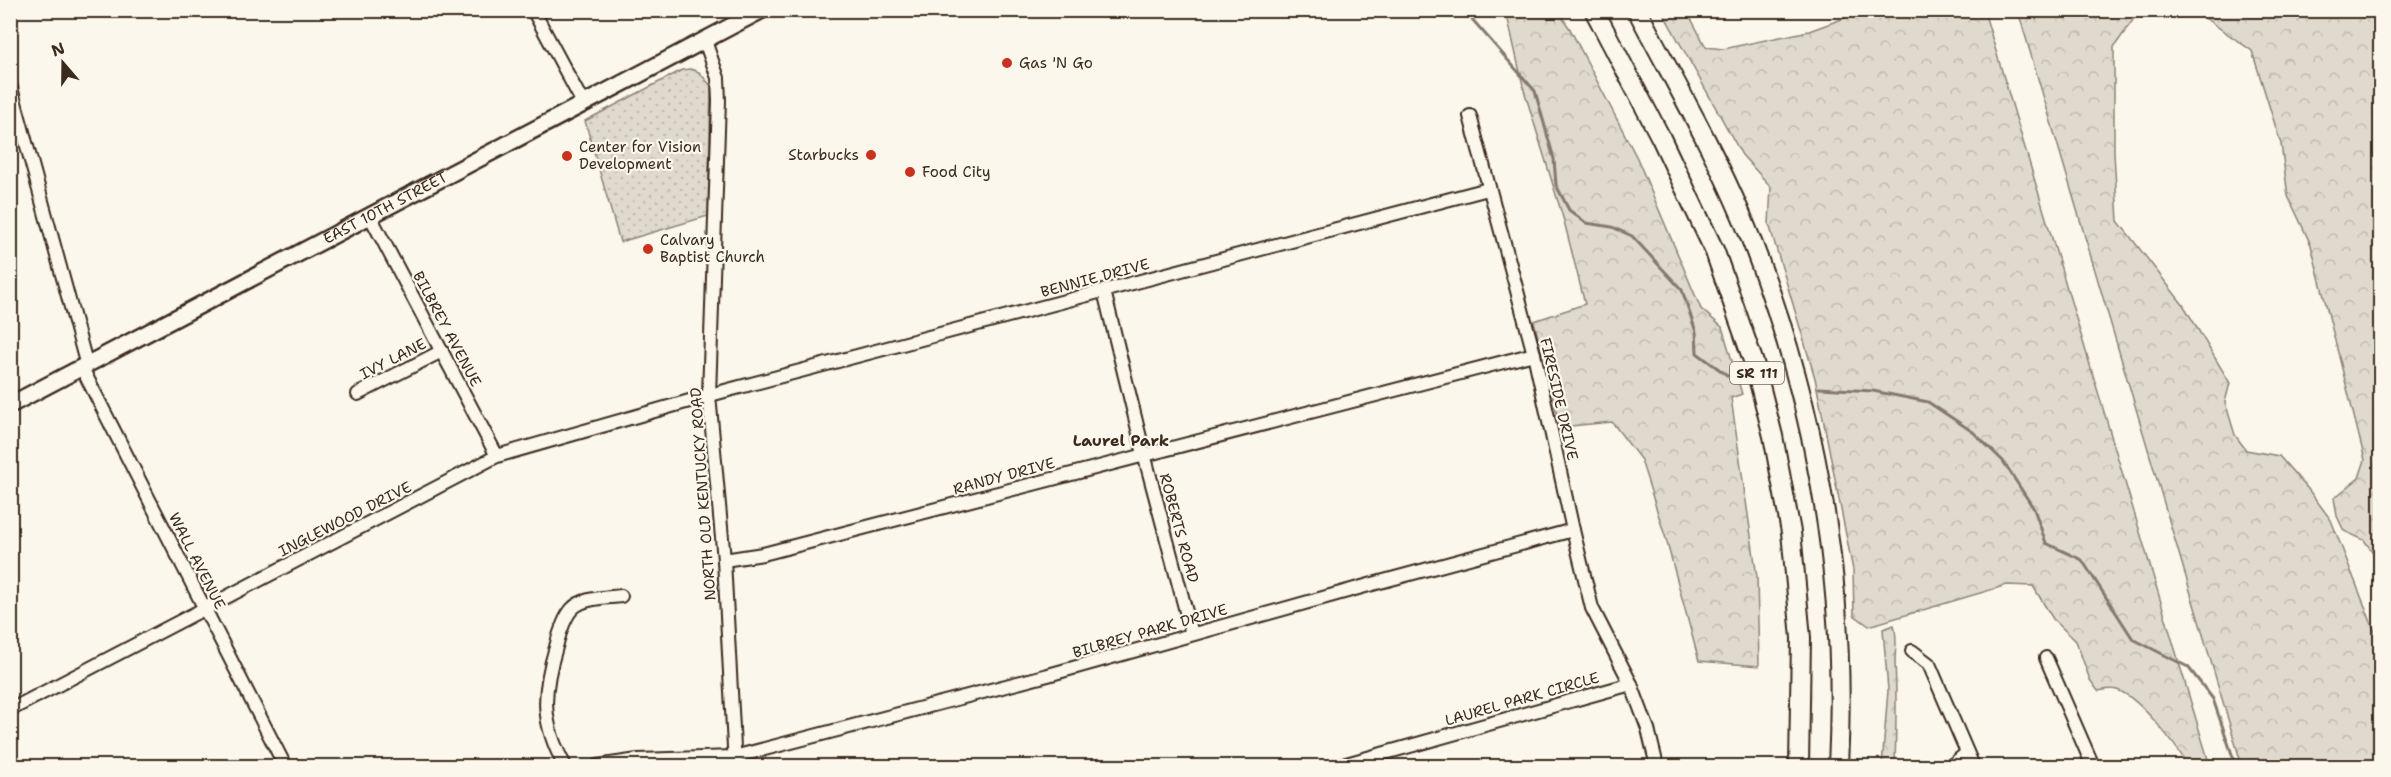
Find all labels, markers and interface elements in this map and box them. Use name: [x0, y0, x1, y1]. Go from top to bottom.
north arrow: [33, 33, 93, 93]
text: N: [48, 37, 68, 61]
place label: Gas 'N Go: [1019, 53, 1093, 73]
marker: Gas 'N Go: [1000, 56, 1014, 70]
place label: Center for Vision Development: [579, 137, 701, 174]
place label: Starbucks: [788, 145, 859, 165]
marker: Starbucks: [864, 148, 878, 162]
marker: Center for Vision Development: [560, 149, 574, 163]
place label: Food City: [922, 162, 991, 182]
marker: Food City: [903, 165, 917, 179]
street label: EAST 10TH STREET: [320, 167, 451, 249]
place label: Calvary Baptist Church: [660, 230, 765, 267]
marker: Calvary Baptist Church: [641, 242, 655, 256]
street label: BENNIE DRIVE: [1038, 254, 1152, 302]
street label: BILBREY AVENUE: [408, 268, 486, 390]
street label: IVY LANE: [356, 334, 430, 384]
street label: FIRESIDE DRIVE: [1535, 336, 1583, 462]
road number: SR 111: [1730, 362, 1784, 384]
street label: NORTH OLD KENTUCKY ROAD: [686, 387, 720, 601]
district label: Laurel Park: [1073, 430, 1169, 451]
street label: RANDY DRIVE: [951, 453, 1057, 499]
street label: ROBERTS ROAD: [1155, 471, 1203, 585]
street label: INGLEWOOD DRIVE: [275, 477, 415, 561]
street label: WALL AVENUE: [164, 509, 230, 613]
street label: BILBREY PARK DRIVE: [1070, 599, 1230, 663]
street label: LAUREL PARK CIRCLE: [1443, 667, 1601, 731]

